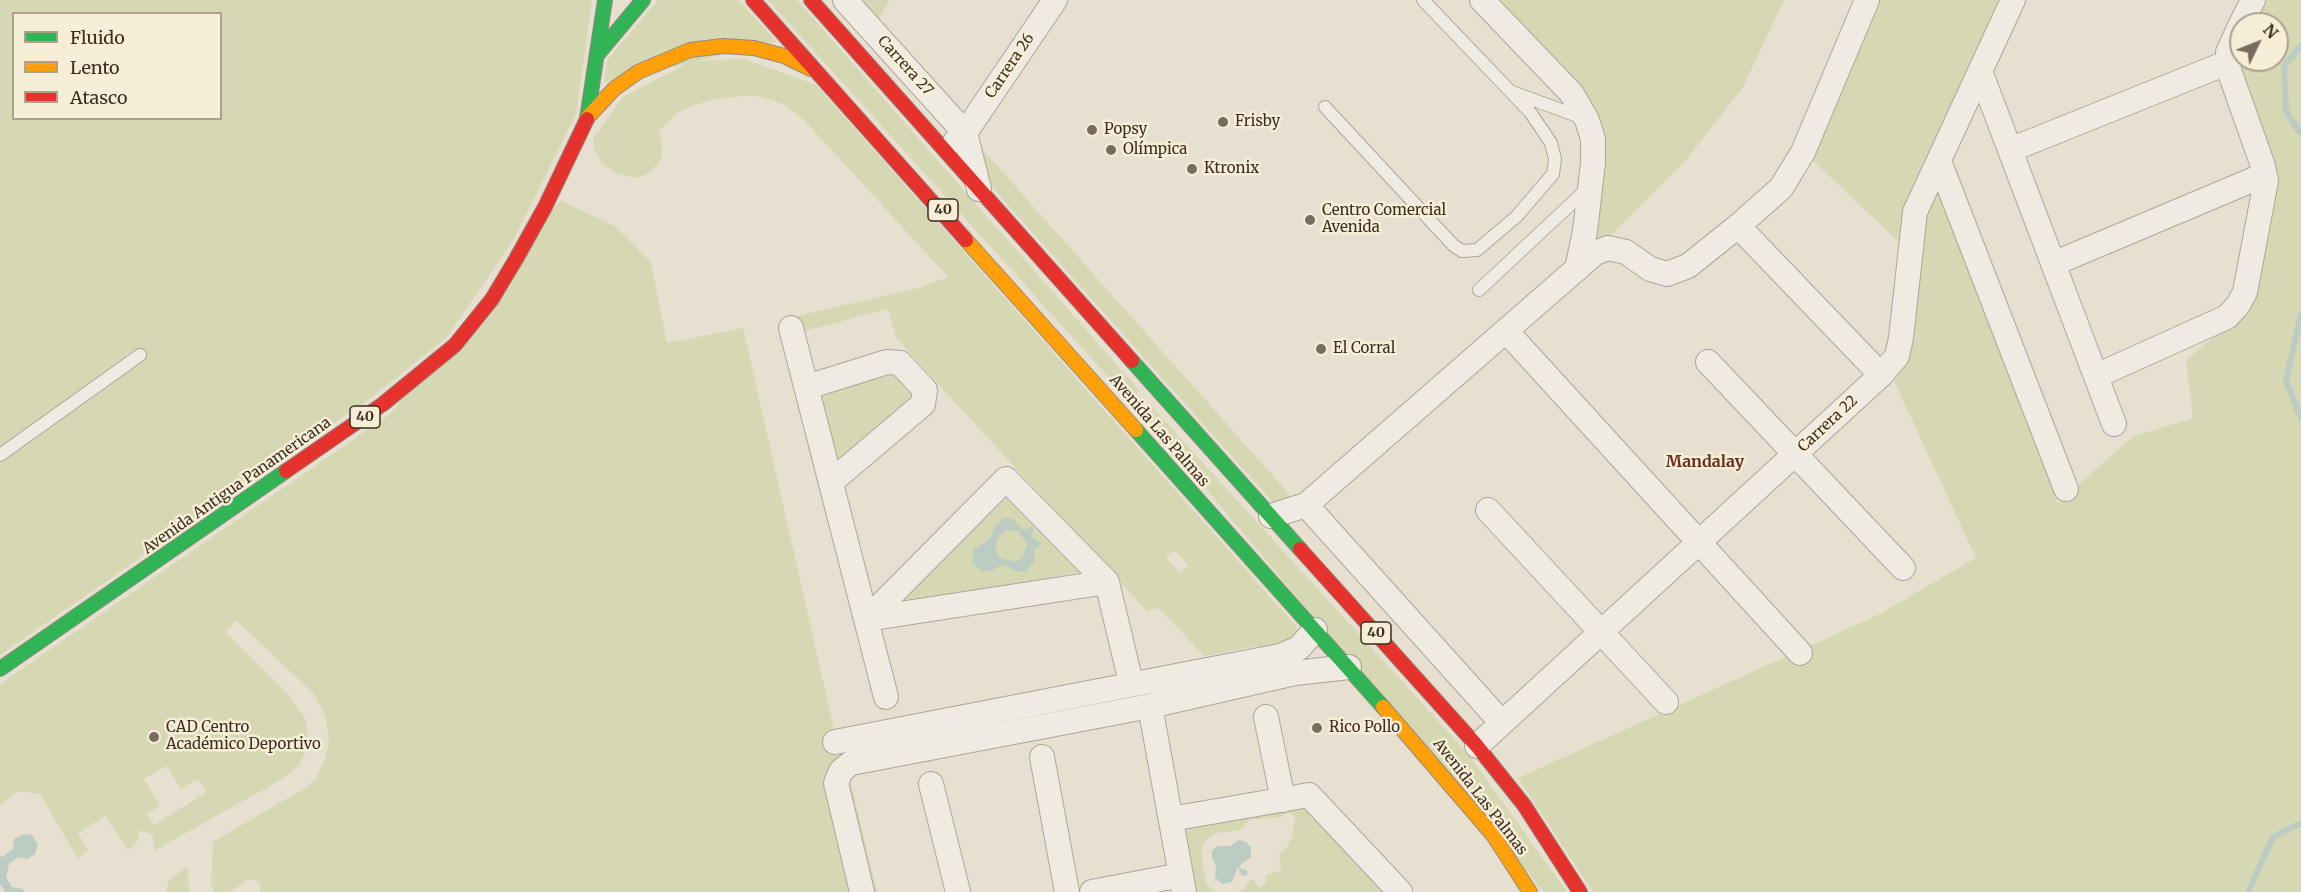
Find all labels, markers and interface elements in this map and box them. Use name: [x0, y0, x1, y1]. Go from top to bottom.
legend: [12, 12, 222, 120]
north arrow: [2229, 12, 2289, 72]
text: N: [2259, 20, 2282, 43]
text: Fluido: [70, 26, 125, 49]
street label: Carrera 26: [982, 30, 1038, 102]
street label: Carrera 27: [874, 32, 936, 100]
text: Lento: [70, 56, 120, 79]
text: Atasco: [70, 86, 128, 109]
place label: Frisby: [1235, 113, 1280, 131]
marker: Frisby: [1216, 115, 1230, 129]
place label: Popsy: [1104, 121, 1147, 139]
marker: Popsy: [1085, 123, 1099, 137]
place label: Olímpica: [1123, 141, 1187, 159]
marker: Olímpica: [1104, 143, 1118, 157]
place label: Ktronix: [1204, 160, 1259, 178]
marker: Ktronix: [1185, 162, 1199, 176]
road number: 40: [928, 199, 958, 221]
place label: Centro Comercial Avenida: [1322, 202, 1446, 237]
marker: Centro Comercial Avenida: [1303, 213, 1317, 227]
place label: El Corral: [1333, 340, 1395, 358]
marker: El Corral: [1314, 342, 1328, 356]
street label: Avenida Las Palmas: [1105, 371, 1213, 491]
street label: Carrera 22: [1795, 392, 1861, 456]
road number: 40: [350, 406, 380, 428]
street label: Avenida Antigua Panamericana: [139, 414, 335, 558]
district label: Mandalay: [1666, 452, 1744, 472]
road number: 40: [1361, 622, 1391, 644]
place label: CAD Centro Académico Deportivo: [166, 719, 321, 754]
place label: Rico Pollo: [1329, 719, 1400, 737]
marker: Rico Pollo: [1310, 721, 1324, 735]
marker: CAD Centro Académico Deportivo: [147, 730, 161, 744]
street label: Avenida Las Palmas: [1429, 735, 1531, 859]

